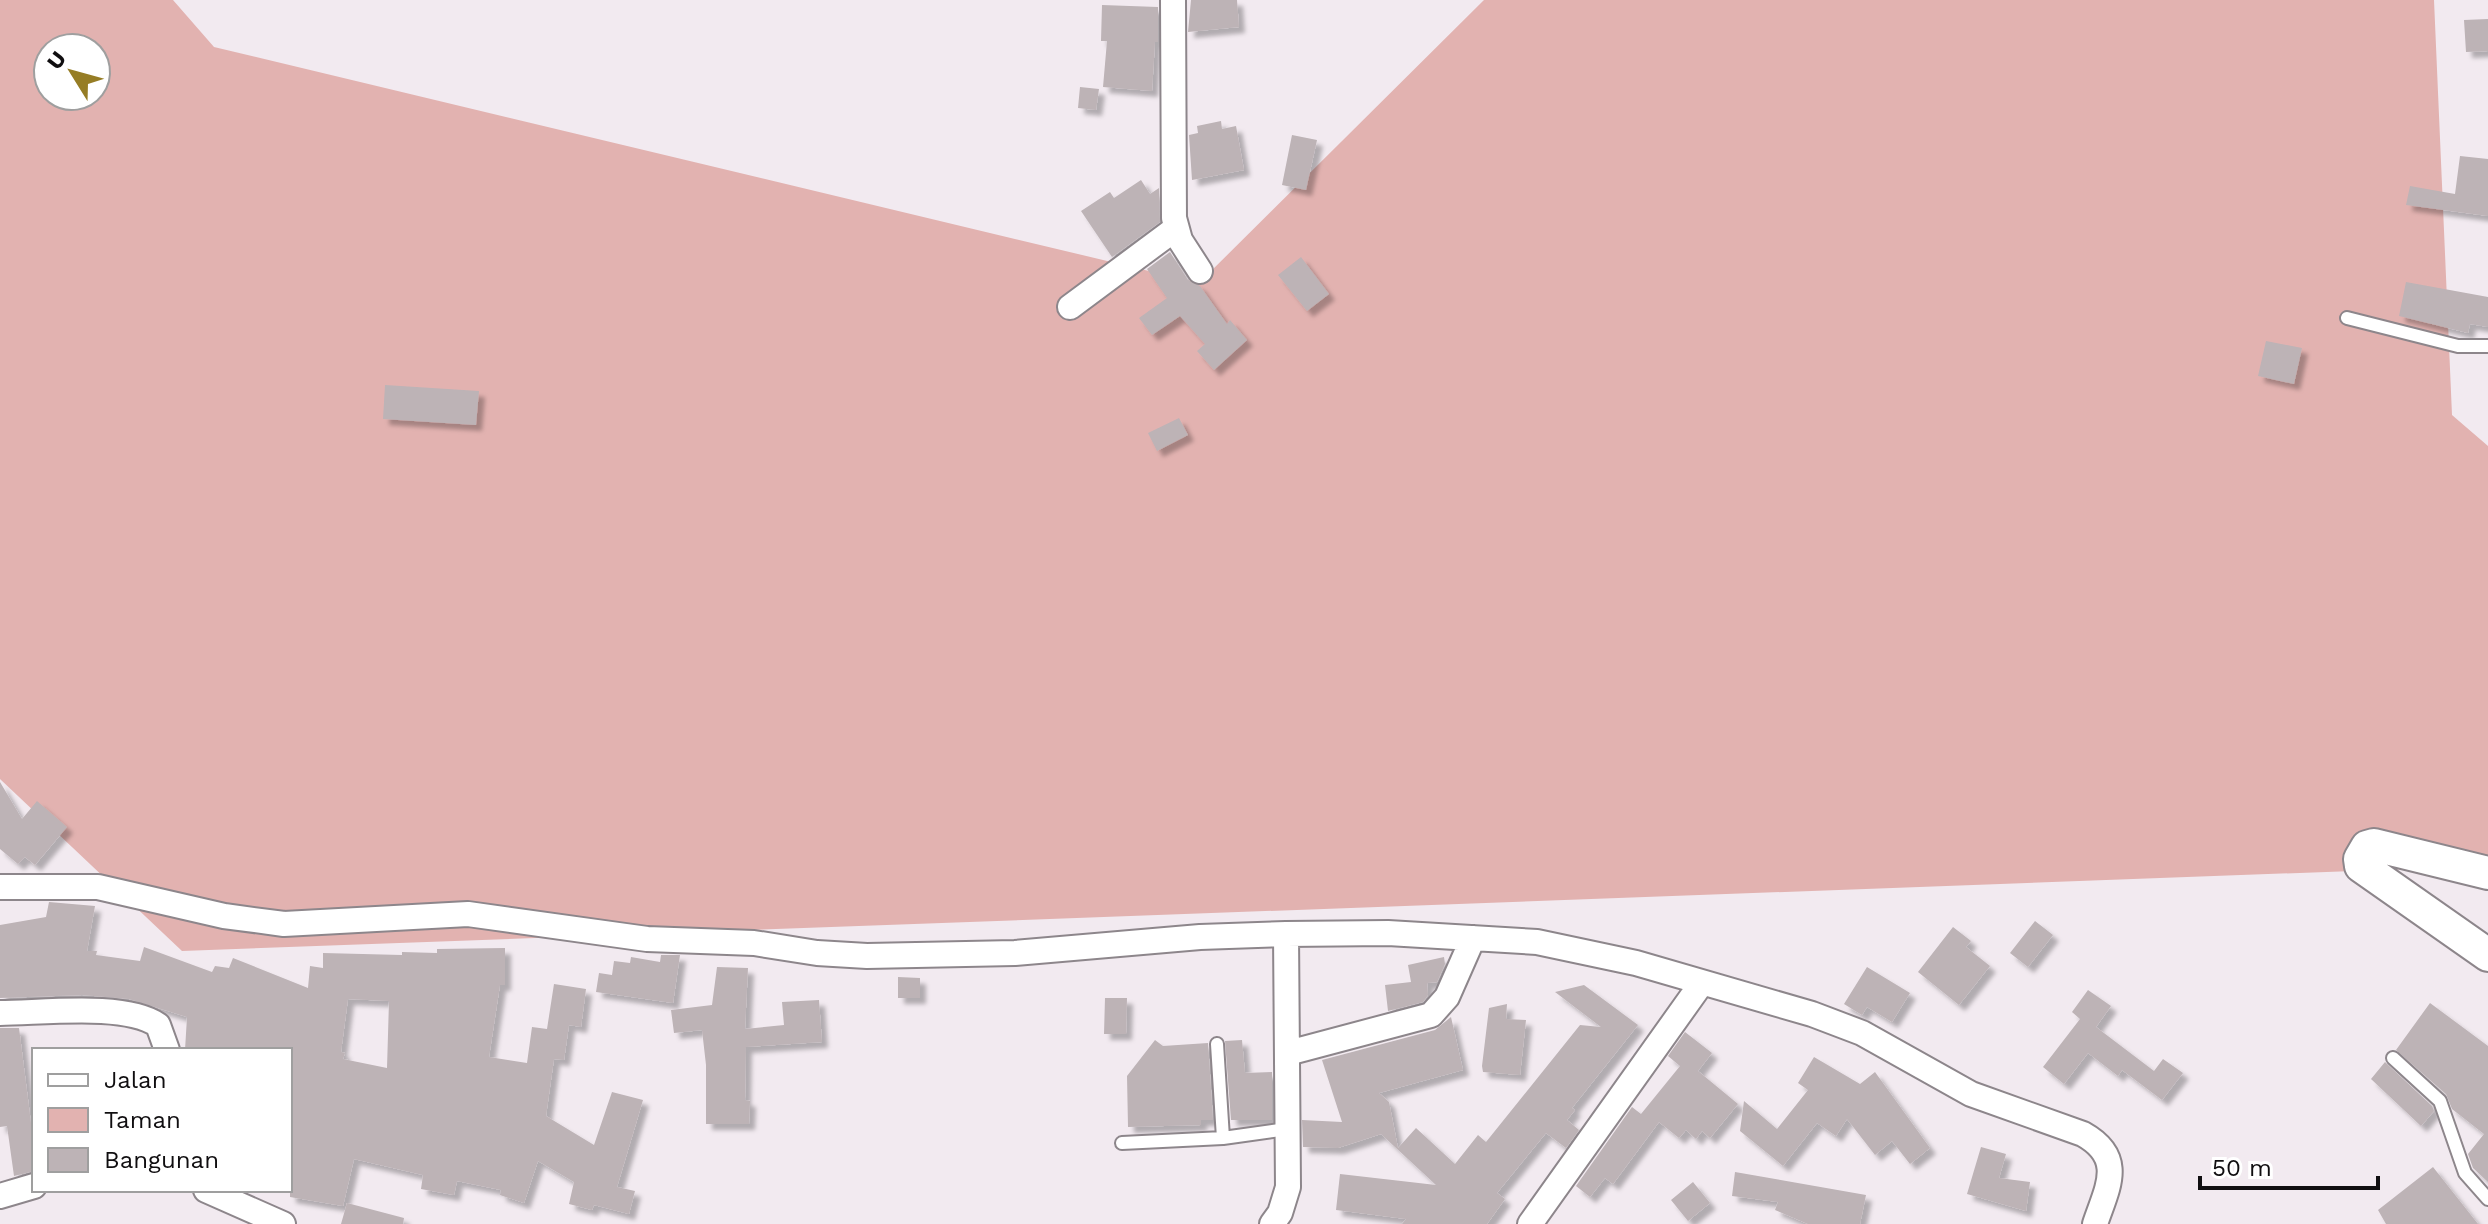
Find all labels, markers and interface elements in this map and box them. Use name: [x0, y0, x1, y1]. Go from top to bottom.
north arrow: [32, 32, 112, 112]
text: U: [42, 47, 71, 74]
legend: [32, 1048, 292, 1192]
text: Jalan: [104, 1066, 167, 1094]
text: Taman: [104, 1106, 181, 1134]
scale bar: [2200, 1140, 2378, 1190]
text: Bangunan: [104, 1146, 219, 1174]
text: 50 m: [2212, 1154, 2272, 1182]

